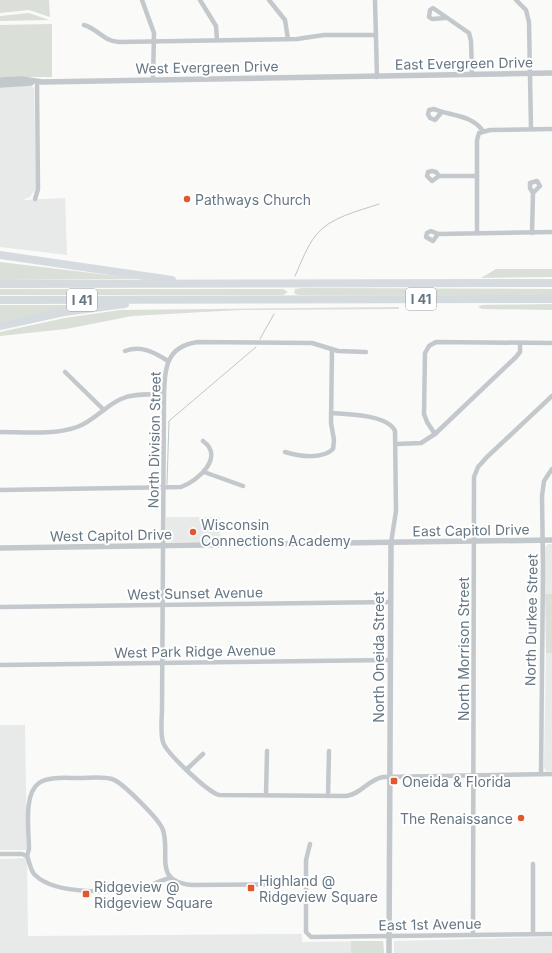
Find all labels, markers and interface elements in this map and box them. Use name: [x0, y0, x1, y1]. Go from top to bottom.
street label: East Evergreen Drive: [395, 53, 533, 73]
street label: West Evergreen Drive: [135, 57, 279, 77]
place label: Pathways Church: [195, 191, 311, 208]
marker: Pathways Church: [182, 194, 192, 204]
road number: I 41: [406, 288, 436, 310]
road number: I 41: [67, 289, 97, 311]
street label: North Division Street: [144, 371, 164, 509]
place label: Wisconsin Connections Academy: [201, 516, 351, 549]
street label: East Capitol Drive: [412, 520, 530, 540]
street label: West Capitol Drive: [50, 525, 172, 545]
marker: Wisconsin Connections Academy: [188, 527, 198, 537]
street label: North Durkee Street: [521, 553, 541, 686]
street label: North Morrison Street: [455, 577, 472, 721]
street label: West Sunset Avenue: [127, 583, 263, 603]
street label: North Oneida Street: [370, 591, 387, 723]
street label: West Park Ridge Avenue: [114, 641, 276, 661]
place label: Oneida & Florida: [402, 773, 511, 790]
marker: Oneida & Florida: [389, 776, 399, 786]
place label: The Renaissance: [400, 810, 513, 827]
marker: The Renaissance: [516, 813, 526, 823]
place label: Highland @ Ridgeview Square: [259, 872, 378, 905]
place label: Ridgeview @ Ridgeview Square: [94, 878, 213, 911]
marker: Highland @ Ridgeview Square: [246, 883, 256, 893]
marker: Ridgeview @ Ridgeview Square: [81, 889, 91, 899]
street label: East 1st Avenue: [378, 915, 482, 933]

